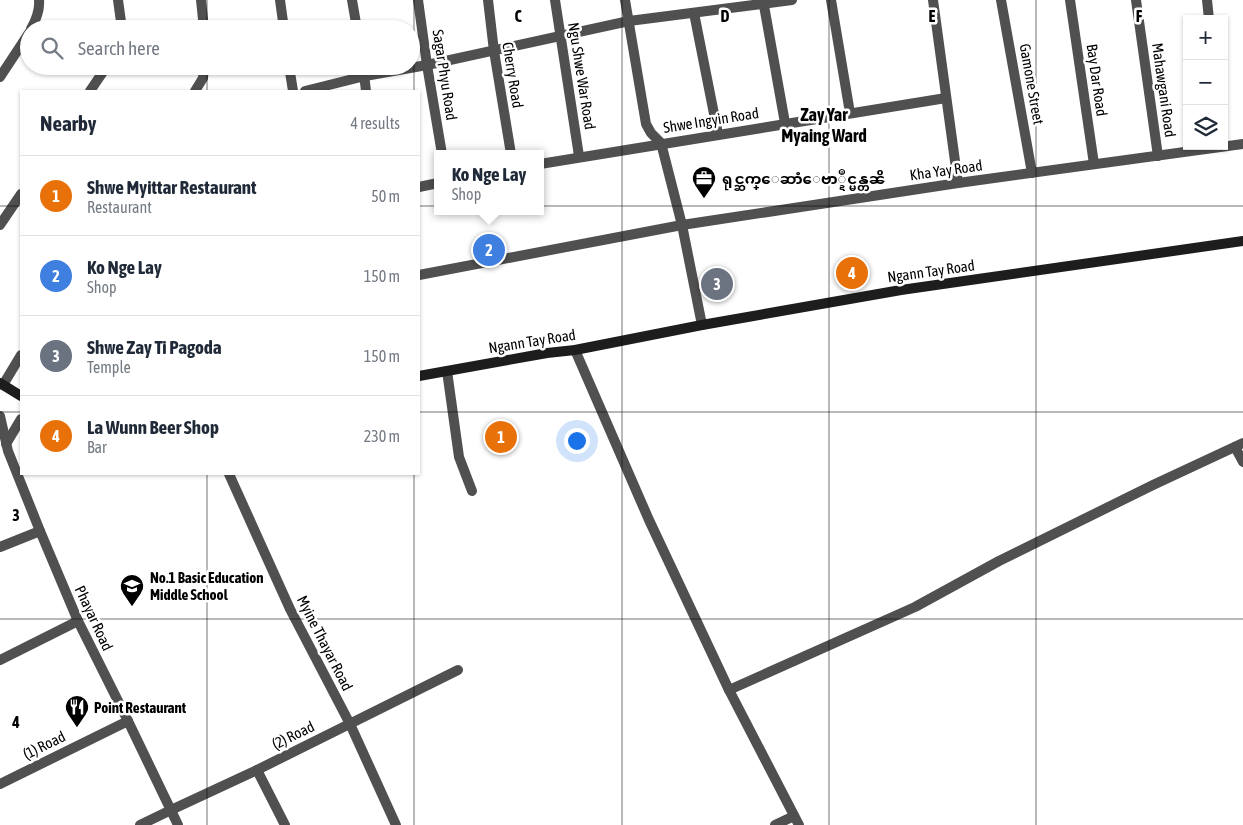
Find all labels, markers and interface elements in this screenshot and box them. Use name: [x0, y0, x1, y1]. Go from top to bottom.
text: C: [514, 7, 522, 25]
text: D: [721, 7, 730, 25]
text: E: [929, 7, 936, 25]
text: F: [1136, 7, 1143, 25]
map controls: [1183, 15, 1228, 150]
button: +: [1183, 15, 1228, 60]
search box: [20, 20, 420, 75]
street label: Ngu Shwe War Road: [565, 21, 599, 131]
street label: Sagar Phyu Road: [429, 28, 461, 122]
icon: search: [38, 34, 66, 62]
text: Search here: [78, 37, 160, 59]
street label: Cherry Road: [499, 41, 527, 109]
street label: Gamone Street: [1017, 42, 1047, 126]
street label: Mahawgani Road: [1149, 42, 1179, 138]
street label: Bay Dar Road: [1084, 43, 1110, 117]
button: −: [1183, 60, 1228, 105]
street label: Shwe Ingyin Road: [662, 104, 760, 136]
district label: Zay Yar Myaing Ward: [781, 104, 867, 146]
button: layers: [1183, 105, 1228, 150]
text: Nearby: [40, 111, 96, 135]
text: 4 results: [350, 114, 400, 132]
popup: [434, 150, 544, 215]
street label: Kha Yay Road: [909, 156, 983, 184]
text: Ko Nge Lay: [452, 163, 526, 185]
office icon: ရုင္ဆက္ေဆာံေဗာ္ဍဳင္မန္တၼိ: [691, 165, 717, 199]
place label: ရုင္ဆက္ေဆာံေဗာ္ဍဳင္မန္တၼိ: [722, 169, 885, 191]
text: Shwe Myittar Restaurant: [87, 176, 257, 198]
text: Shop: [452, 185, 481, 203]
text: 1: [52, 187, 60, 205]
text: 50 m: [371, 187, 400, 205]
text: Restaurant: [87, 198, 152, 216]
pin: 2: [473, 231, 505, 269]
pin: 4: [836, 254, 868, 292]
text: Ko Nge Lay: [87, 256, 162, 278]
street label: Ngann Tay Road: [886, 256, 976, 286]
pin: 3: [701, 265, 733, 303]
text: 2: [52, 267, 60, 285]
text: 150 m: [364, 267, 400, 285]
text: Shop: [87, 278, 117, 296]
street label: Ngann Tay Road: [487, 326, 577, 356]
text: Shwe Zay Ti Pagoda: [87, 336, 222, 358]
text: 3: [52, 347, 60, 365]
text: 150 m: [364, 347, 400, 365]
text: Temple: [87, 358, 131, 376]
text: La Wunn Beer Shop: [87, 416, 219, 438]
pin: 1: [485, 418, 517, 456]
text: 4: [52, 427, 60, 445]
text: 230 m: [364, 427, 400, 445]
your location: [564, 428, 590, 454]
text: Bar: [87, 438, 107, 456]
text: 3: [12, 506, 20, 524]
place label: No.1 Basic Education Middle School: [150, 569, 263, 603]
school or university icon: No.1 Basic Education Middle School: [119, 573, 145, 607]
street label: Phayar Road: [72, 583, 116, 653]
street label: Myine Thayar Road: [294, 593, 356, 693]
restaurant icon: Point Restaurant: [64, 694, 90, 728]
place label: Point Restaurant: [94, 699, 187, 716]
text: 4: [11, 713, 20, 731]
street label: (2) Road: [269, 718, 317, 752]
street label: (1) Road: [20, 728, 68, 762]

